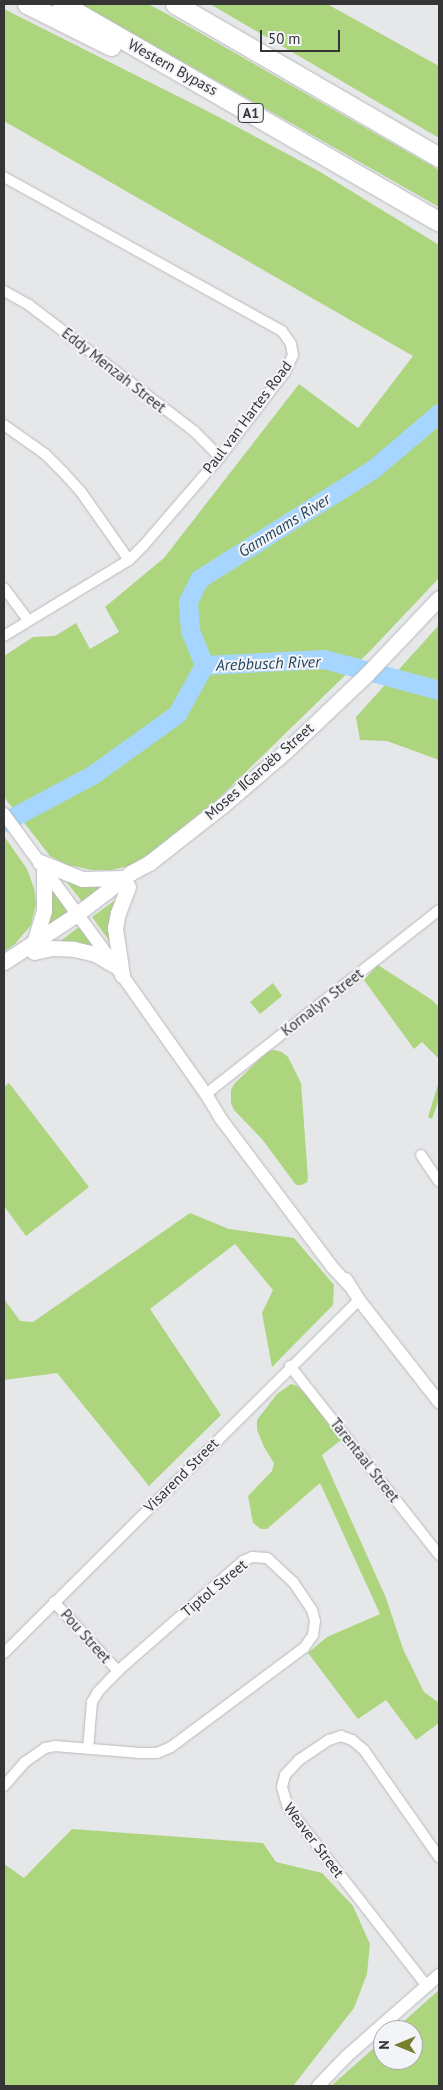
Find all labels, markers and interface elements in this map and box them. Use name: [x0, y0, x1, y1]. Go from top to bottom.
scale bar: [263, 20, 343, 52]
text: 50 m: [268, 29, 301, 48]
street label: Western Bypass: [125, 35, 221, 99]
road number: A1: [237, 102, 265, 125]
street label: Eddy Menzah Street: [58, 324, 170, 416]
street label: Paul van Hartes Road: [199, 357, 295, 477]
water label: Gammams River: [235, 489, 333, 561]
water label: Arebbusch River: [215, 652, 321, 674]
street label: Moses ǁGaroëb Street: [201, 719, 317, 823]
street label: Kornalyn Street: [277, 964, 367, 1040]
street label: Tarentaal Street: [327, 1414, 403, 1506]
street label: Visarend Street: [140, 1434, 222, 1516]
street label: Tiptol Street: [178, 1555, 250, 1621]
street label: Pou Street: [57, 1605, 115, 1667]
street label: Weaver Street: [280, 1799, 348, 1881]
north arrow: [373, 2020, 423, 2070]
text: N: [375, 2040, 393, 2050]

